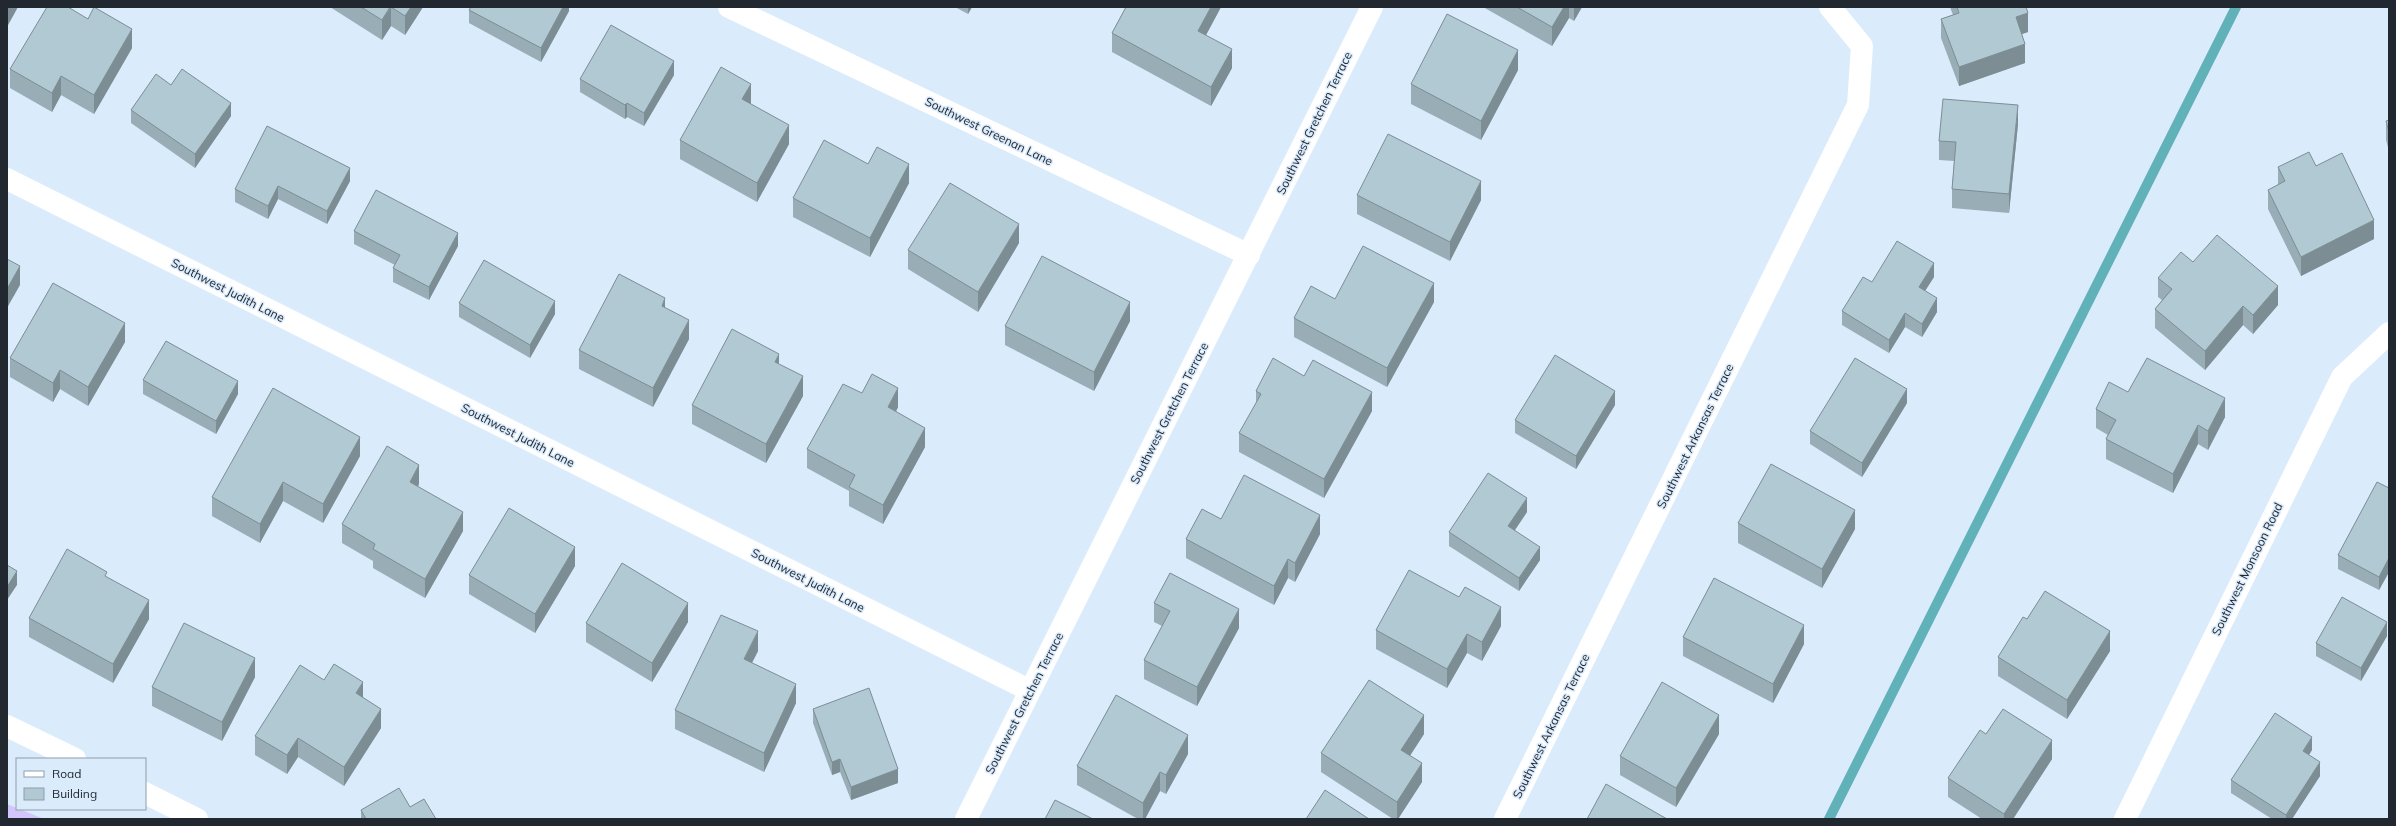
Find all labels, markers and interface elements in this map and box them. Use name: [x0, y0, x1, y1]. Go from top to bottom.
street label: Southwest Gretchen Terrace: [1273, 49, 1355, 197]
street label: Southwest Greenan Lane: [923, 94, 1055, 168]
street label: Southwest Judith Lane: [169, 255, 287, 325]
street label: Southwest Gretchen Terrace: [1127, 340, 1211, 486]
street label: Southwest Arkansas Terrace: [1653, 361, 1737, 511]
street label: Southwest Judith Lane: [459, 400, 577, 470]
street label: Southwest Monsoon Road: [2208, 500, 2286, 638]
street label: Southwest Judith Lane: [749, 545, 867, 615]
street label: Southwest Gretchen Terrace: [982, 630, 1066, 776]
street label: Southwest Arkansas Terrace: [1509, 651, 1593, 801]
legend: [16, 758, 146, 810]
text: Road: [52, 766, 81, 781]
text: Building: [52, 786, 97, 801]

